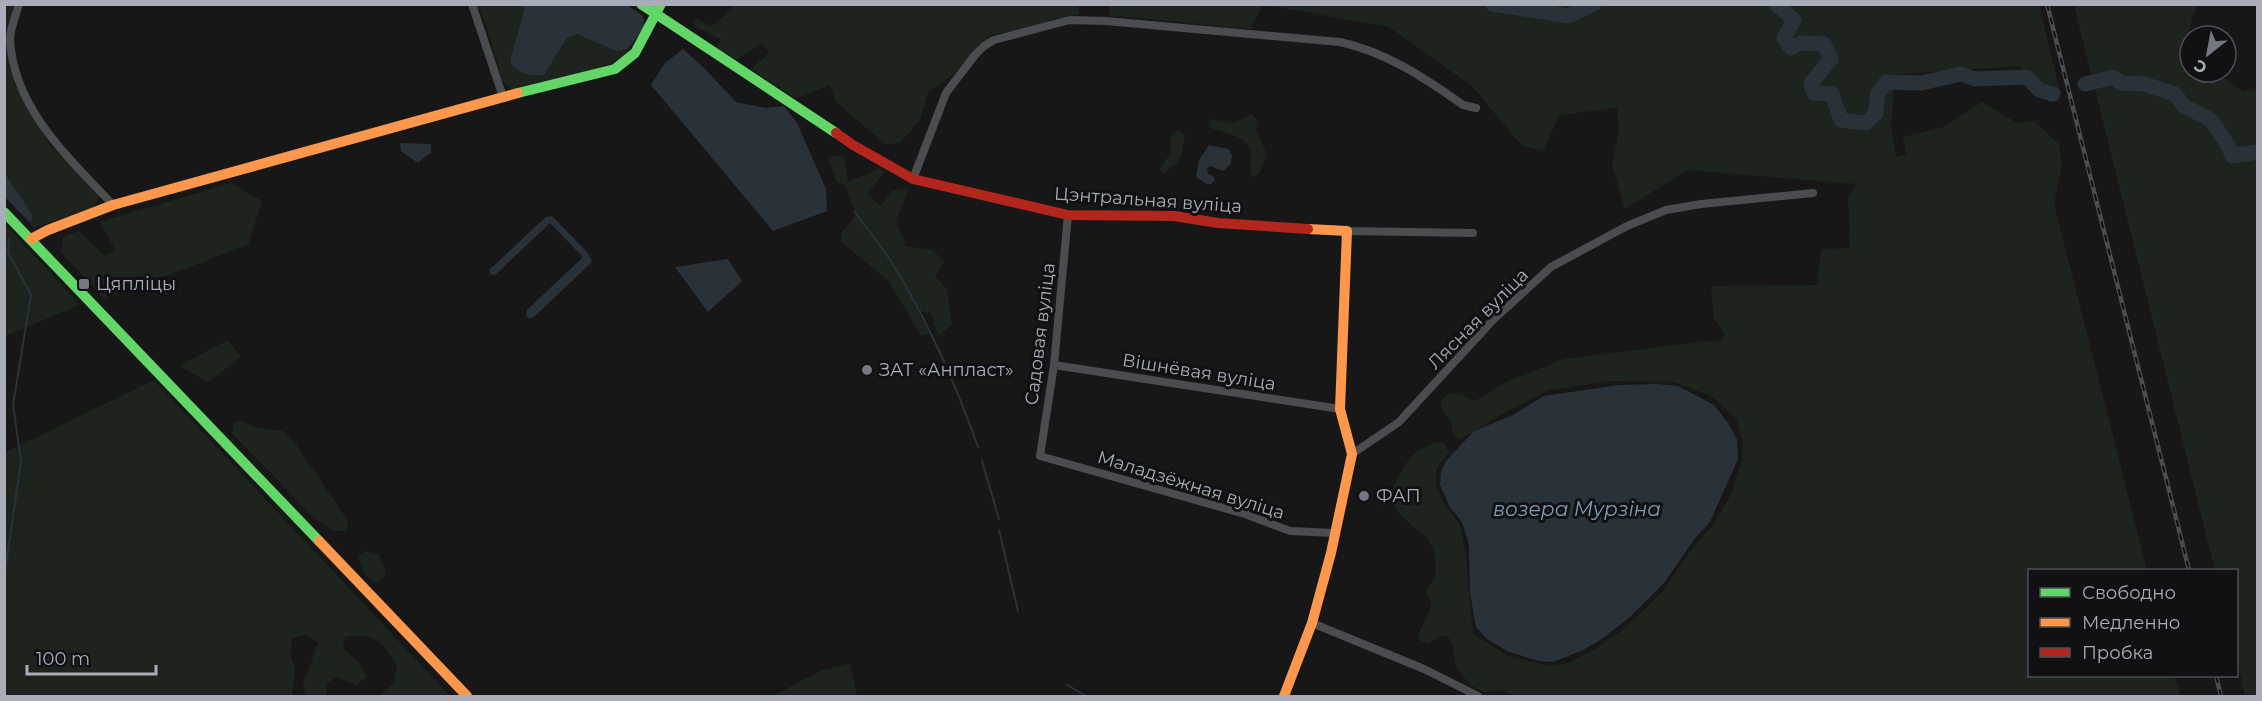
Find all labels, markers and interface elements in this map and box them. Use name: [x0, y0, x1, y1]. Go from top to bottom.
north arrow: [2178, 24, 2238, 84]
text: С: [2190, 55, 2210, 78]
street label: Цэнтральная вуліца: [1053, 182, 1243, 218]
street label: Садовая вуліца: [1020, 262, 1060, 406]
street label: Лясная вуліца: [1423, 264, 1533, 374]
place label: Цяпліцы: [96, 273, 176, 295]
marker: Цяпліцы: [77, 277, 91, 291]
street label: Вішнёвая вуліца: [1121, 349, 1277, 395]
place label: ЗАТ «Анпласт»: [879, 359, 1014, 381]
marker: ЗАТ «Анпласт»: [860, 363, 874, 377]
street label: Маладзёжная вуліца: [1095, 446, 1287, 524]
place label: ФАП: [1376, 485, 1421, 507]
marker: ФАП: [1357, 489, 1371, 503]
water label: возера Мурзіна: [1493, 497, 1661, 521]
legend: [2028, 569, 2238, 677]
text: Свободно: [2082, 582, 2176, 604]
text: Медленно: [2082, 612, 2180, 634]
scale bar: [27, 638, 156, 676]
text: Пробка: [2082, 642, 2153, 664]
text: 100 m: [36, 648, 90, 670]

